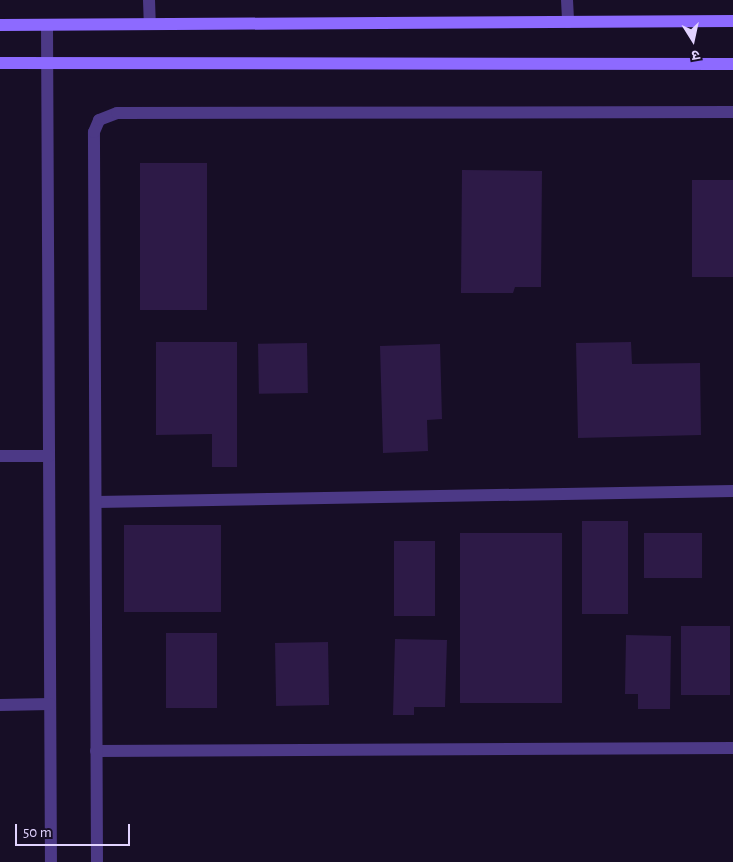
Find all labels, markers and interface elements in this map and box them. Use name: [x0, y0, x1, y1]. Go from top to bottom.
north arrow: [668, 15, 718, 65]
text: उ: [690, 47, 701, 62]
scale bar: [18, 814, 132, 846]
text: 50 m: [23, 825, 52, 840]

